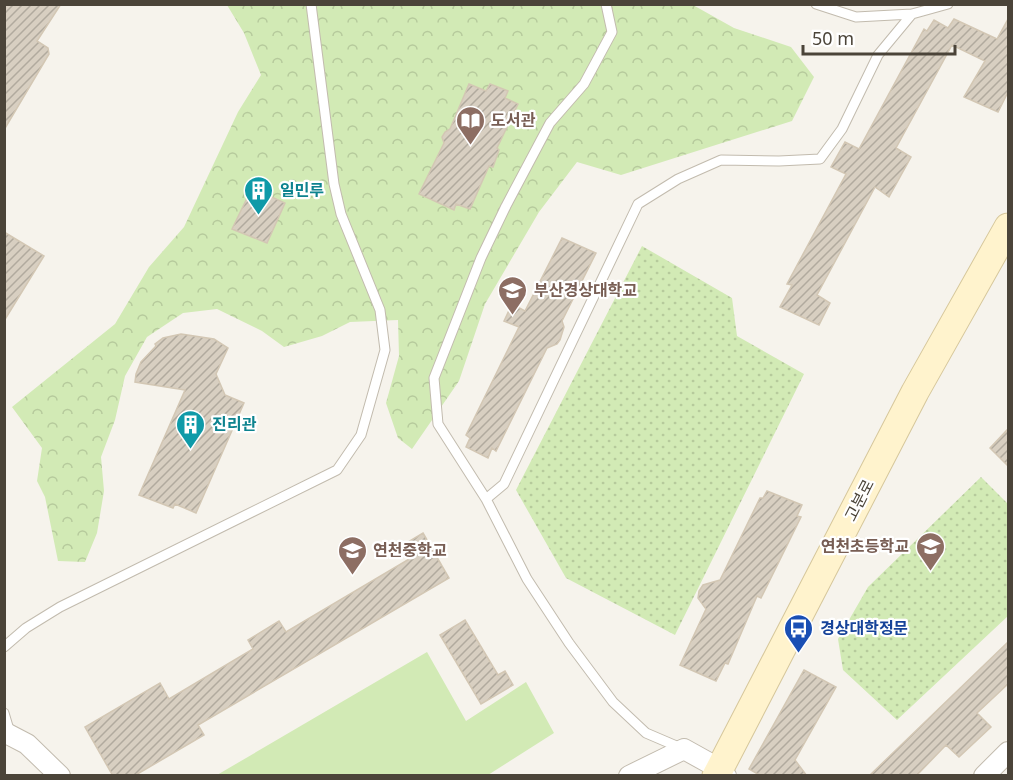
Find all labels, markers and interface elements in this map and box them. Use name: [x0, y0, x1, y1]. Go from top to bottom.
scale bar: [803, 18, 954, 56]
text: 50 m: [812, 26, 854, 50]
library icon: 도서관: [454, 104, 486, 146]
place label: 도서관: [491, 109, 535, 131]
building icon: 일민루: [243, 174, 275, 216]
place label: 일민루: [280, 179, 324, 201]
school or university icon: 부산경상대학교: [497, 274, 529, 316]
place label: 부산경상대학교: [534, 279, 637, 301]
building icon: 진리관: [175, 408, 207, 450]
place label: 진리관: [212, 413, 256, 435]
street label: 고분로: [839, 475, 879, 525]
school or university icon: 연천초등학교: [914, 530, 946, 572]
school or university icon: 연천중학교: [336, 534, 368, 576]
place label: 연천초등학교: [821, 535, 909, 557]
place label: 연천중학교: [373, 539, 447, 561]
bus stop icon: 경상대학정문: [783, 612, 815, 654]
place label: 경상대학정문: [820, 617, 908, 639]

